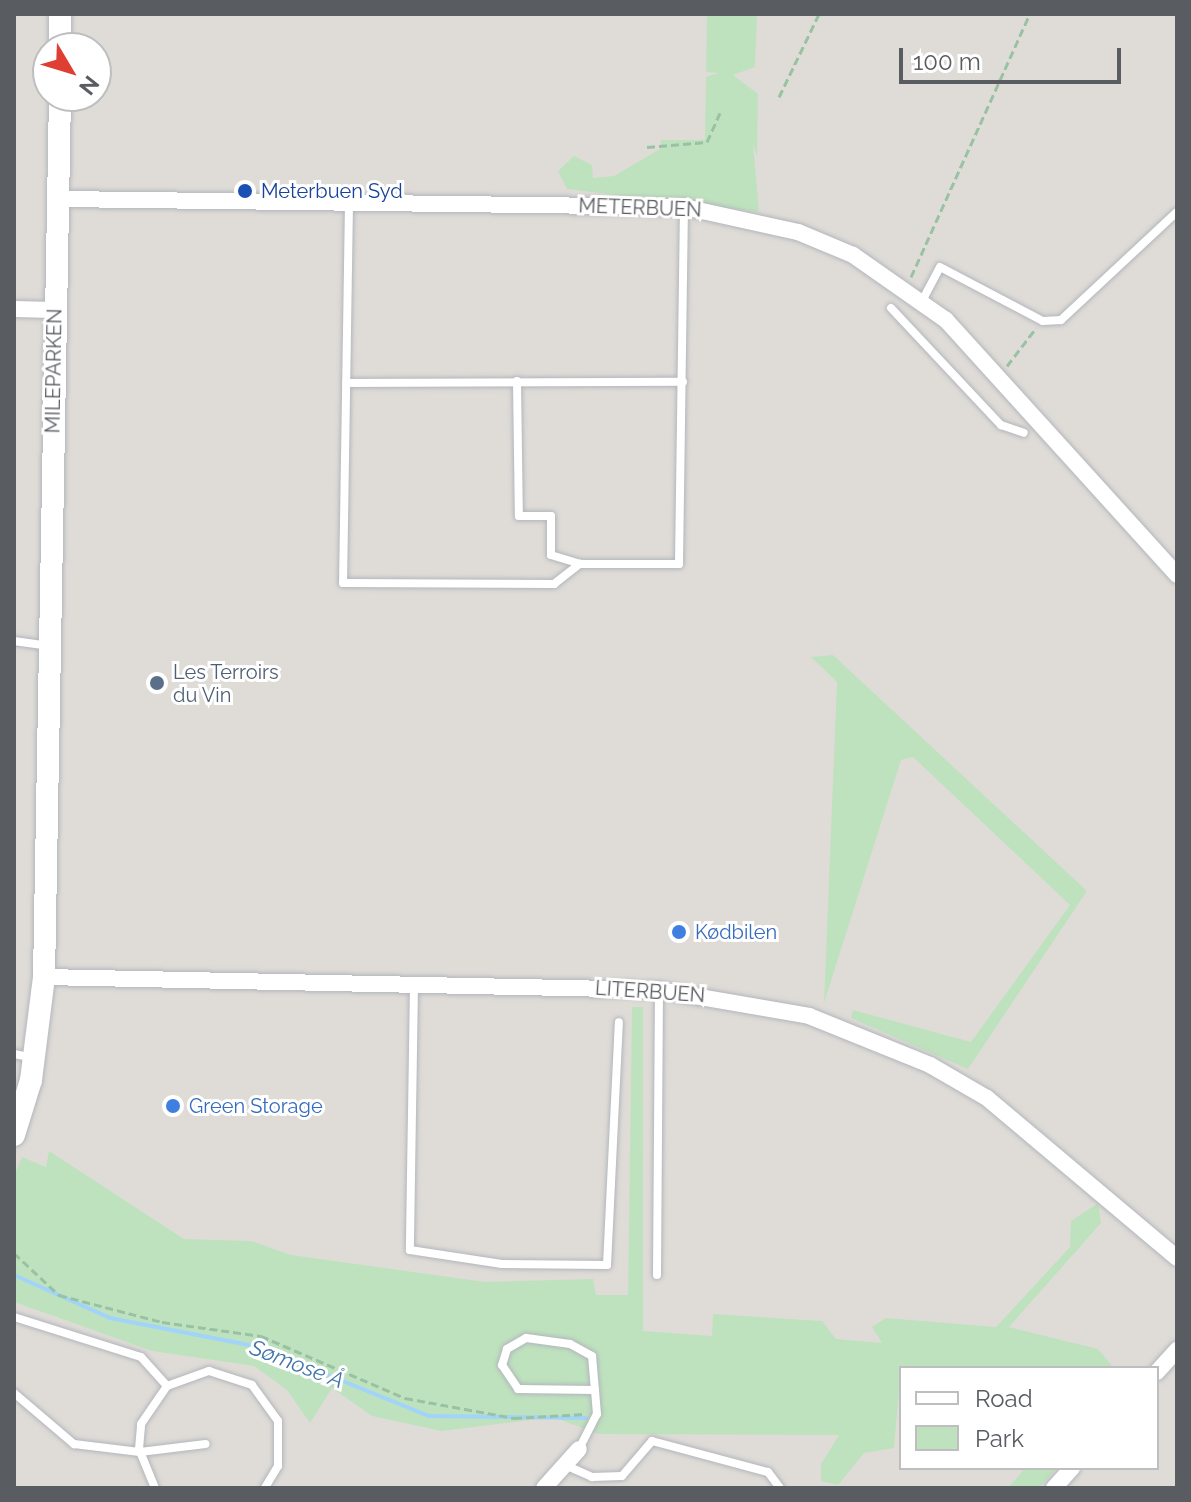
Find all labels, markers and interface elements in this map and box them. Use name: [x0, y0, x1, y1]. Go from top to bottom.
north arrow: [32, 32, 112, 112]
scale bar: [903, 32, 1125, 82]
text: 100 m: [913, 47, 981, 76]
text: N: [74, 71, 105, 100]
place label: Meterbuen Syd: [261, 179, 403, 203]
marker: Meterbuen Syd: [236, 182, 254, 200]
street label: METERBUEN: [578, 194, 702, 222]
street label: MILEPARKEN: [41, 308, 67, 434]
place label: Les Terroirs du Vin: [173, 660, 279, 707]
marker: Les Terroirs du Vin: [148, 674, 166, 692]
place label: Kødbilen: [695, 920, 777, 944]
marker: Kødbilen: [670, 923, 688, 941]
street label: LITERBUEN: [594, 976, 706, 1008]
place label: Green Storage: [189, 1094, 323, 1118]
marker: Green Storage: [164, 1097, 182, 1115]
water label: Sømose Å: [246, 1334, 348, 1394]
legend: [899, 1366, 1159, 1470]
text: Road: [975, 1384, 1033, 1413]
text: Park: [975, 1424, 1024, 1453]

